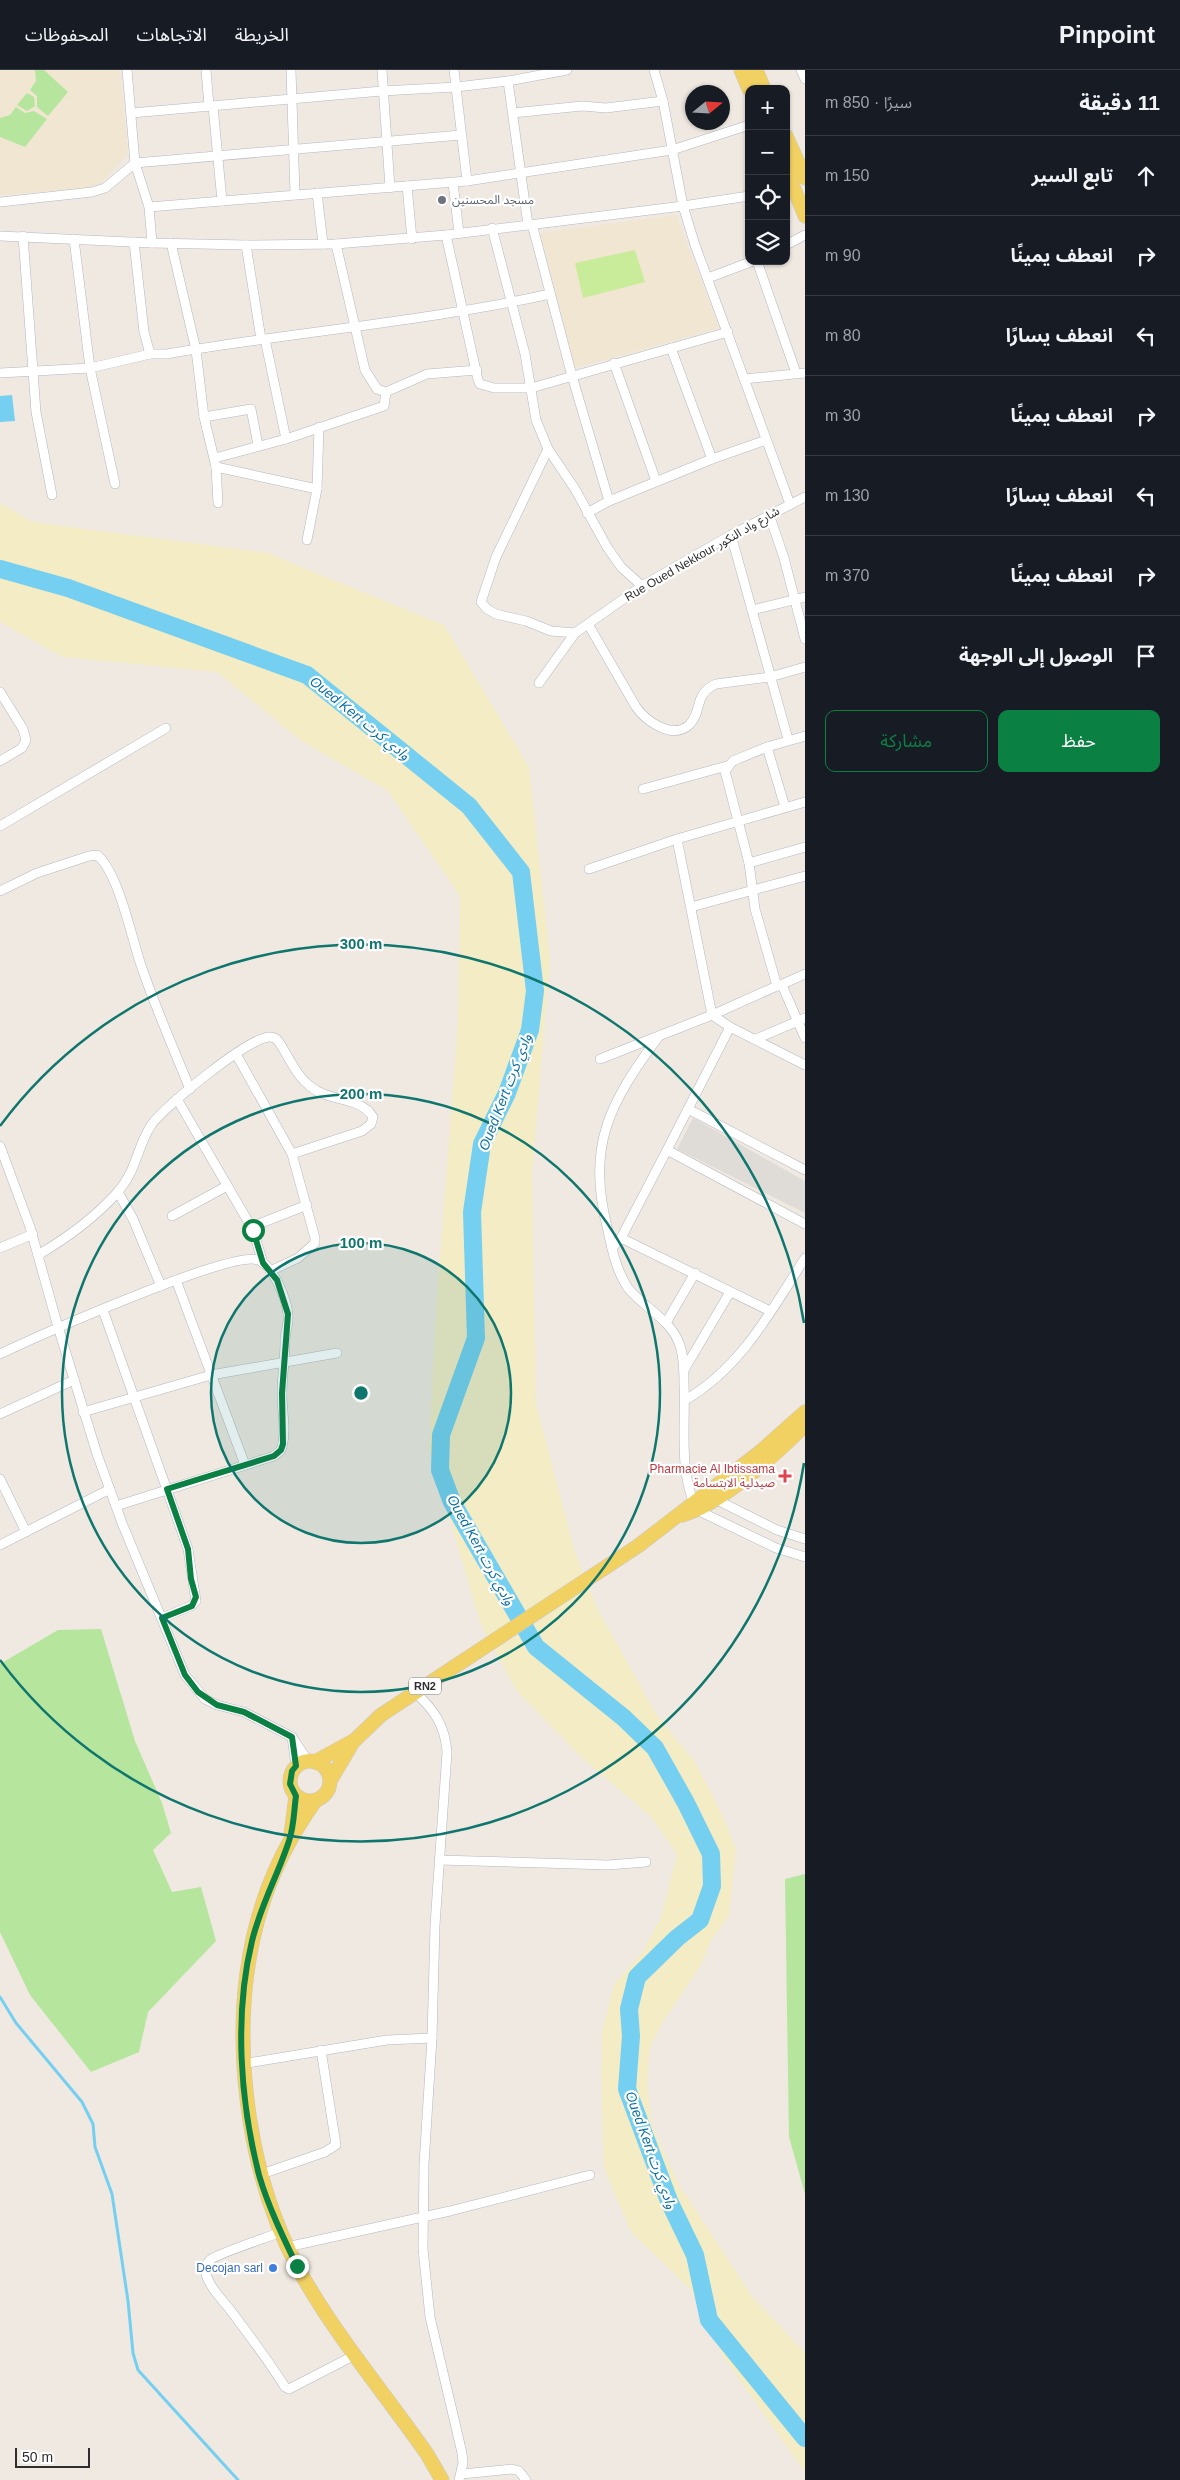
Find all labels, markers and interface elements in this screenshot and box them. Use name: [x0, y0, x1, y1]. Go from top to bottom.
text: Pinpoint: [1059, 21, 1155, 48]
text: المحفوظات: [25, 25, 109, 45]
text: الاتجاهات: [137, 25, 207, 45]
text: الخريطة: [235, 25, 289, 45]
north arrow: [685, 85, 730, 130]
map controls: [745, 85, 790, 265]
button: +: [745, 85, 790, 130]
text: 11 دقيقة: [1079, 91, 1160, 114]
text: سيرًا · 850 m: [825, 94, 912, 111]
button: −: [745, 130, 790, 175]
icon: ahead: [1132, 162, 1160, 190]
text: تابع السير: [1031, 165, 1113, 186]
text: 150 m: [825, 167, 869, 184]
button: locate: [745, 175, 790, 220]
place label: مسجد المحسنين: [452, 193, 534, 207]
marker: مسجد المحسنين: [436, 194, 448, 206]
button: layers: [745, 220, 790, 265]
icon: right: [1132, 242, 1160, 270]
text: انعطف يمينًا: [1011, 245, 1113, 266]
text: 90 m: [825, 247, 861, 264]
icon: left: [1132, 322, 1160, 350]
text: انعطف يسارًا: [1006, 325, 1113, 346]
text: 80 m: [825, 327, 861, 344]
icon: right: [1132, 402, 1160, 430]
text: انعطف يمينًا: [1011, 405, 1113, 426]
text: 30 m: [825, 407, 861, 424]
icon: left: [1132, 482, 1160, 510]
text: انعطف يسارًا: [1006, 485, 1113, 506]
text: 130 m: [825, 487, 869, 504]
street label: Rue Oued Nekkour شارع واد النکور: [622, 504, 783, 606]
icon: right: [1132, 562, 1160, 590]
text: انعطف يمينًا: [1011, 565, 1113, 586]
text: 370 m: [825, 567, 869, 584]
icon: arrive: [1132, 642, 1160, 670]
text: الوصول إلى الوجهة: [959, 645, 1113, 666]
water label: Oued Kert وادي كرت: [305, 673, 413, 766]
button: مشاركة: [825, 710, 988, 772]
button: حفظ: [998, 710, 1160, 772]
text: 300 m: [340, 935, 382, 952]
water label: Oued Kert وادي كرت: [475, 1031, 538, 1154]
text: 200 m: [340, 1085, 382, 1102]
route start: [242, 1219, 265, 1242]
text: 100 m: [340, 1234, 382, 1251]
centre of rings: [352, 1384, 370, 1402]
place label: Pharmacie Al Ibtissama صيدلية الابتسامة: [650, 1462, 775, 1490]
marker: Pharmacie Al Ibtissama صيدلية الابتسامة: [779, 1470, 791, 1482]
water label: Oued Kert وادي كرت: [441, 1492, 518, 1610]
road number: RN2: [409, 1678, 441, 1694]
water label: Oued Kert وادي كرت: [619, 2089, 680, 2212]
route end: [286, 2255, 309, 2278]
place label: Decojan sarl: [196, 2261, 263, 2275]
marker: Decojan sarl: [267, 2262, 279, 2274]
scale bar: [15, 2445, 90, 2468]
text: 50 m: [22, 2449, 53, 2465]

